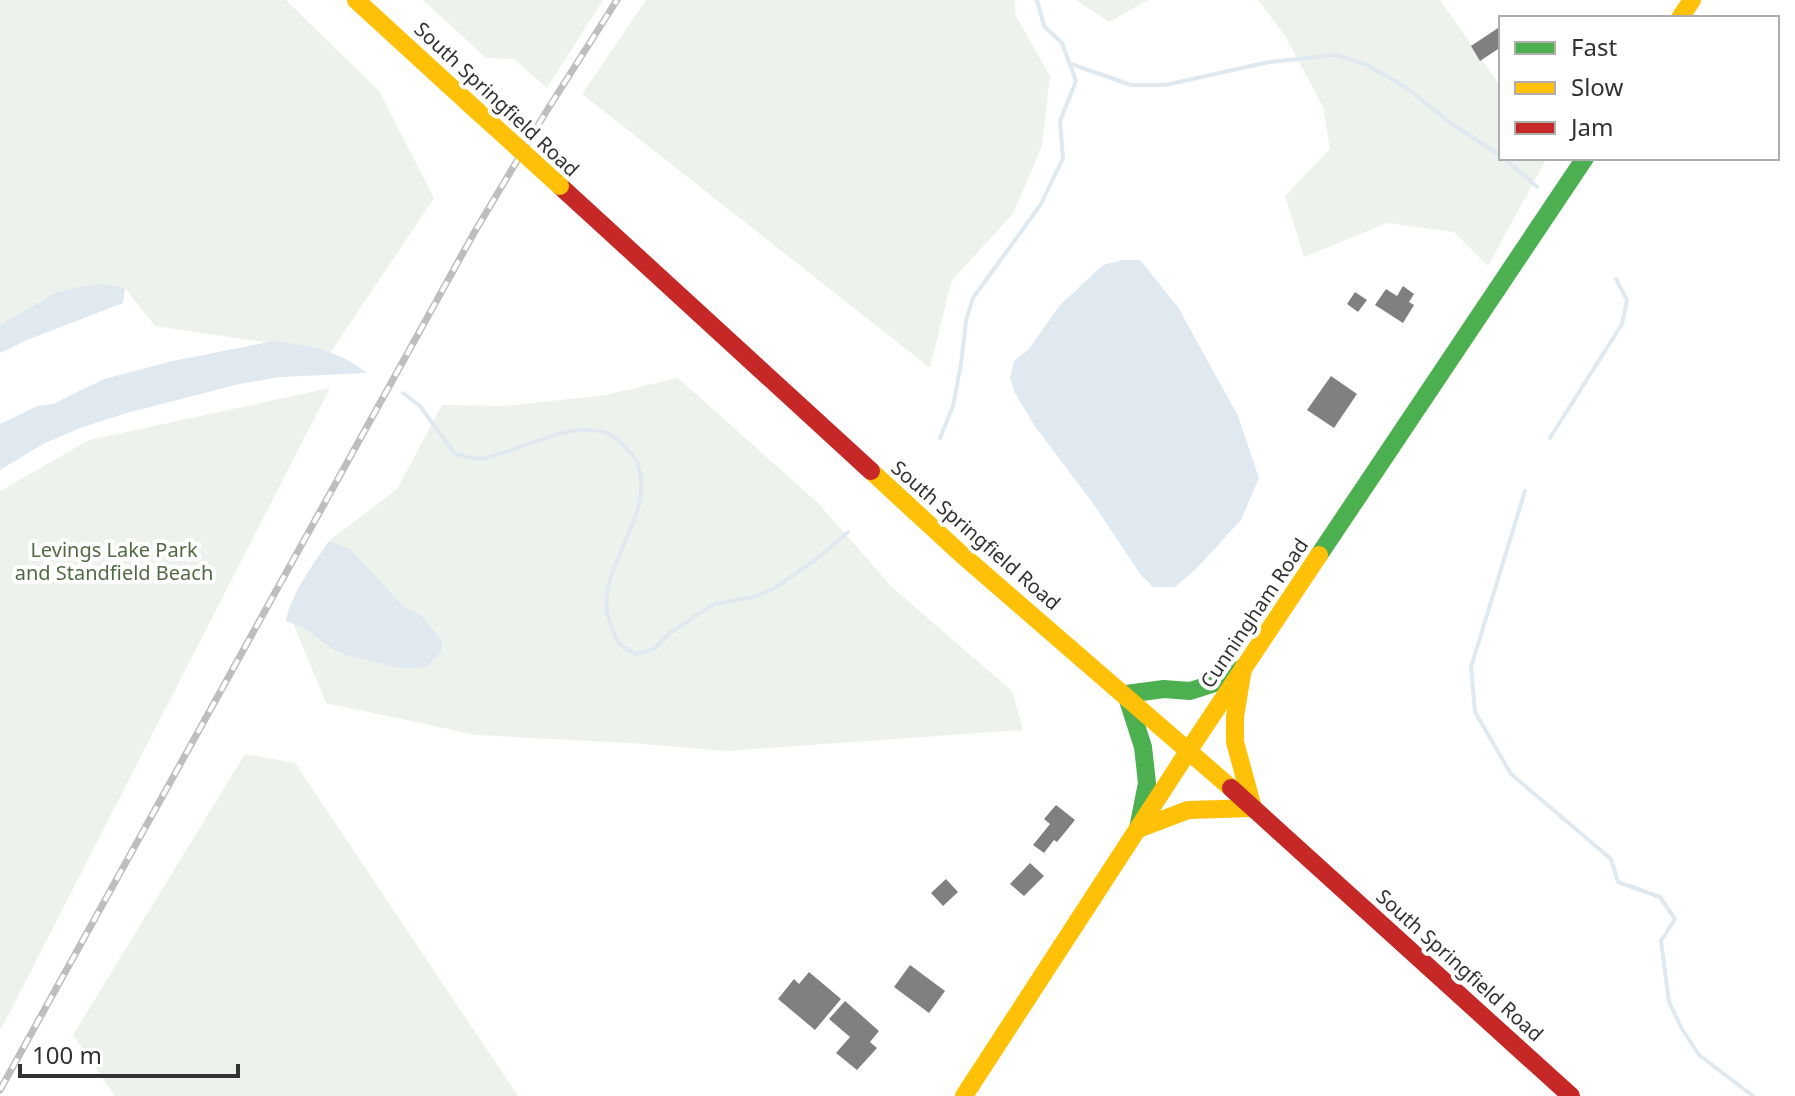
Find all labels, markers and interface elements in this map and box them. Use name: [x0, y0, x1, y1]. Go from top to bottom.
street label: South Springfield Road: [409, 16, 585, 182]
legend: [1499, 16, 1779, 160]
text: Fast: [1571, 30, 1617, 63]
text: Slow: [1571, 70, 1623, 103]
text: Jam: [1569, 110, 1613, 143]
street label: South Springfield Road: [886, 454, 1066, 616]
street label: Cunningham Road: [1194, 533, 1314, 693]
park label: Levings Lake Park and Standfield Beach: [15, 536, 213, 586]
street label: South Springfield Road: [1371, 883, 1549, 1047]
scale bar: [20, 1028, 238, 1078]
text: 100 m: [32, 1038, 102, 1071]

